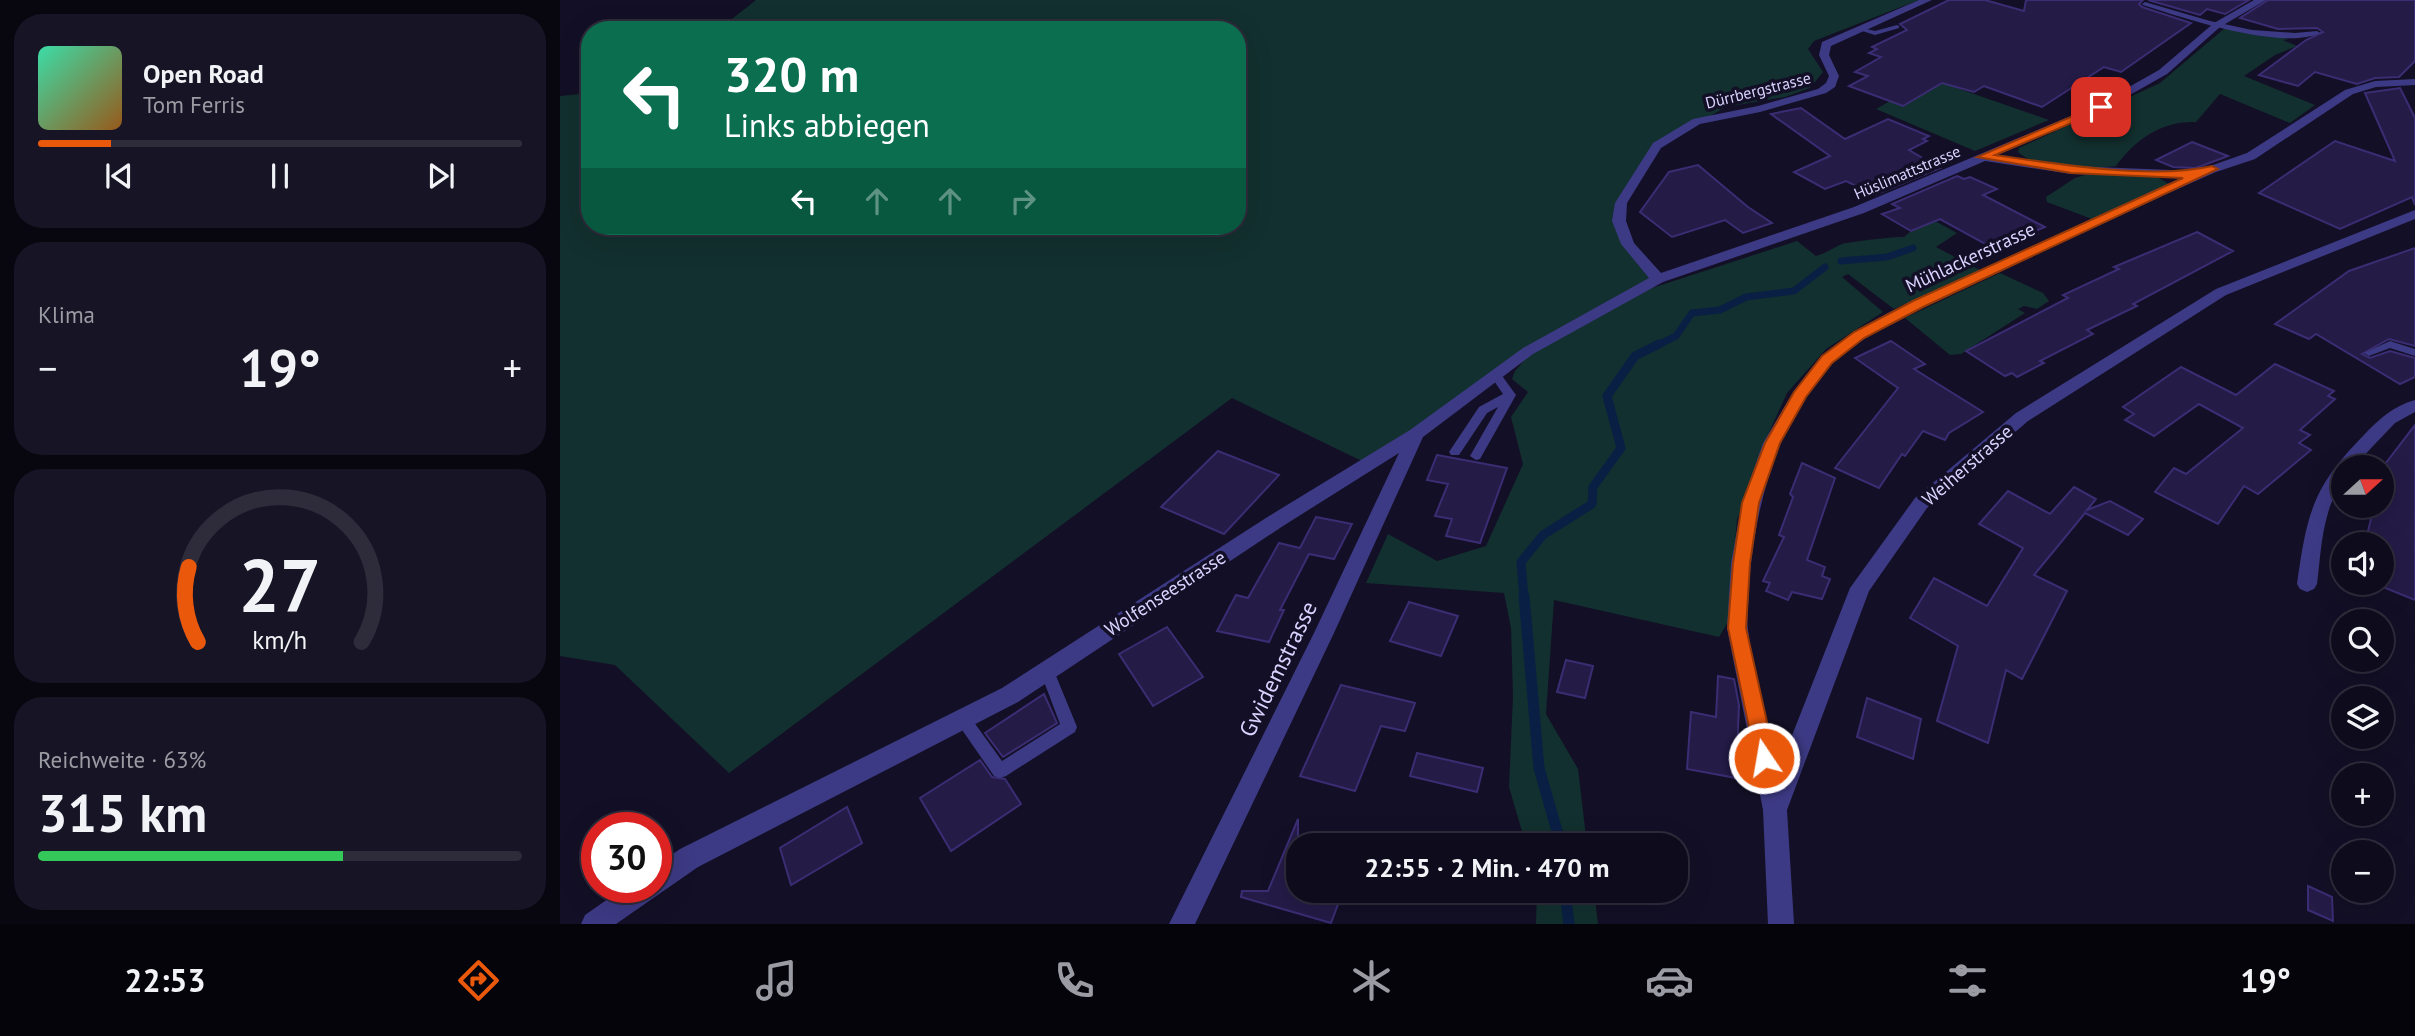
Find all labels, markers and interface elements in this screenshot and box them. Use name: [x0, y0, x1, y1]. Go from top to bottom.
text: 320 m: [724, 42, 859, 106]
icon: left: [609, 49, 700, 140]
text: Open Road: [143, 57, 264, 90]
street label: Dürrbergstrasse: [1703, 67, 1813, 113]
pin: [2071, 77, 2131, 137]
icon: arrive: [2082, 88, 2120, 126]
text: Tom Ferris: [143, 90, 245, 119]
text: Links abbiegen: [724, 104, 930, 146]
street label: Hüslimattstrasse: [1851, 141, 1963, 203]
icon: previous: [100, 157, 138, 195]
icon: pause: [261, 157, 299, 195]
icon: next: [422, 157, 460, 195]
icon: left: [785, 182, 823, 220]
icon: ahead: [858, 182, 896, 220]
icon: ahead: [931, 182, 969, 220]
icon: right: [1004, 182, 1042, 220]
street label: Mühlackerstrasse: [1901, 217, 2039, 297]
text: Klima: [38, 300, 95, 329]
text: 19°: [239, 334, 321, 401]
text: −: [38, 343, 57, 392]
text: +: [503, 343, 522, 392]
street label: Weiherstrasse: [1917, 419, 2017, 511]
north arrow: [2331, 455, 2394, 518]
map controls: [2331, 455, 2394, 903]
button: sound: [2331, 532, 2394, 595]
text: 27: [239, 538, 321, 632]
street label: Wolfenseestrasse: [1100, 545, 1230, 641]
street label: Gwidemstrasse: [1232, 596, 1323, 741]
button: search: [2331, 609, 2394, 672]
text: km/h: [253, 624, 307, 656]
button: layers: [2331, 686, 2394, 749]
position arrow: [1727, 721, 1801, 795]
text: Reichweite · 63%: [38, 745, 206, 774]
button: +: [2331, 763, 2394, 826]
text: 315 km: [38, 779, 207, 846]
speed limit sign: 30: [581, 812, 672, 903]
button: −: [2331, 840, 2394, 903]
text: 22:55 · 2 Min. · 470 m: [1364, 851, 1610, 884]
icon: directions: [454, 956, 503, 1005]
icon: music: [752, 956, 801, 1005]
icon: phone: [1050, 956, 1099, 1005]
icon: climate: [1347, 956, 1396, 1005]
icon: car: [1645, 956, 1694, 1005]
icon: filters: [1943, 956, 1992, 1005]
text: 22:53: [124, 959, 206, 1001]
text: 19°: [2240, 959, 2291, 1001]

